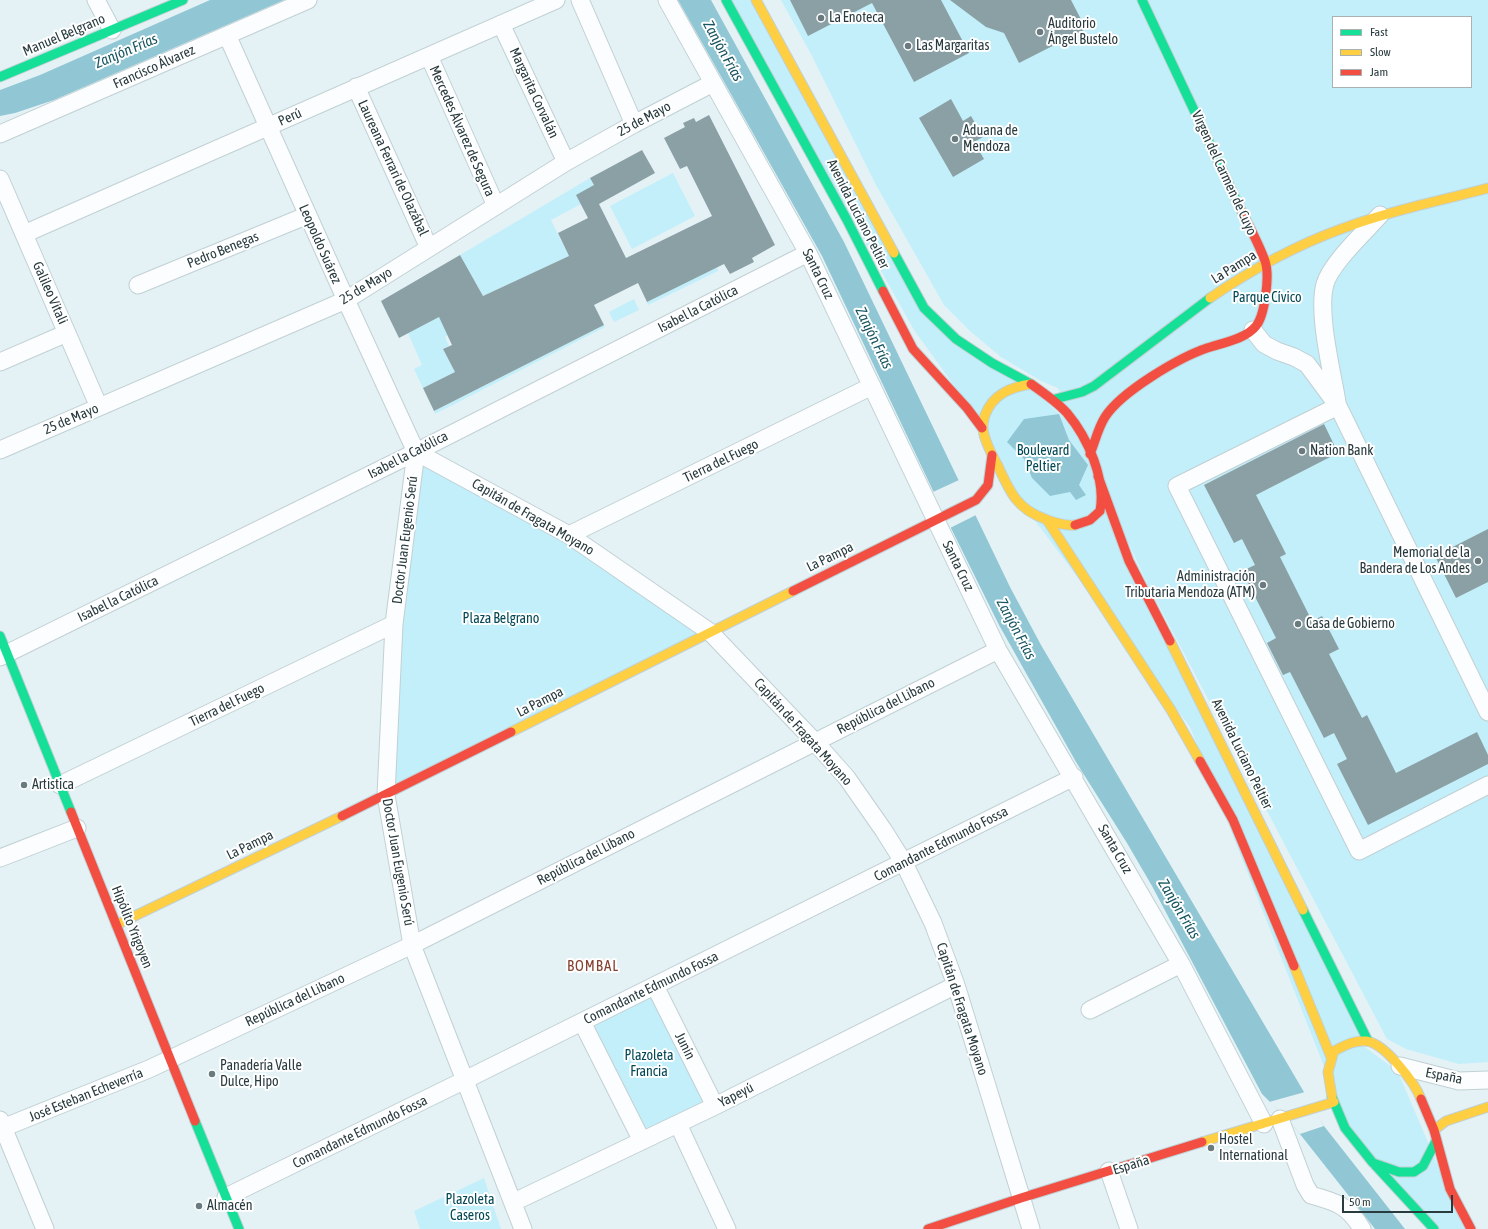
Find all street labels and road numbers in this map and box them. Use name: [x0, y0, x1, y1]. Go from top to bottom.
street label: Manuel Belgrano: [20, 10, 108, 60]
street label: Francisco Álvarez: [111, 42, 197, 92]
street label: Margarita Corvalán: [506, 45, 562, 141]
street label: Mercedes Álvarez de Segura: [426, 63, 498, 199]
street label: Laureana Ferrari de Olazábal: [354, 97, 432, 239]
street label: 25 de Mayo: [614, 98, 674, 140]
street label: Perú: [276, 104, 304, 130]
street label: Virgen del Carmen de Cuyo: [1188, 108, 1260, 238]
street label: Avenida Luciano Peltier: [823, 156, 893, 272]
street label: Leopoldo Suárez: [295, 202, 345, 286]
street label: Pedro Benegas: [185, 228, 261, 272]
street label: Santa Cruz: [799, 246, 837, 302]
street label: La Pampa: [1208, 247, 1260, 287]
street label: Galileo Vitali: [29, 259, 71, 327]
street label: 25 de Mayo: [337, 264, 395, 308]
street label: Isabel la Católica: [655, 282, 741, 336]
street label: 25 de Mayo: [41, 400, 101, 438]
street label: Isabel la Católica: [365, 428, 451, 482]
street label: Tierra del Fuego: [681, 436, 761, 486]
street label: Doctor Juan Eugenio Serú: [389, 475, 421, 605]
street label: Capitán de Fragata Moyano: [469, 475, 597, 559]
street label: La Pampa: [804, 538, 856, 576]
street label: Santa Cruz: [939, 538, 977, 594]
street label: Isabel la Católica: [75, 572, 161, 626]
street label: República del Libano: [834, 674, 938, 738]
street label: Capitán de Fragata Moyano: [750, 675, 856, 789]
street label: Tierra del Fuego: [187, 680, 267, 730]
street label: La Pampa: [514, 683, 566, 721]
street label: Avenida Luciano Peltier: [1208, 696, 1276, 812]
street label: Doctor Juan Eugenio Serú: [379, 797, 417, 927]
street label: Comandante Edmundo Fossa: [871, 803, 1011, 885]
street label: Santa Cruz: [1094, 821, 1136, 877]
street label: República del Libano: [534, 825, 638, 889]
street label: La Pampa: [224, 826, 276, 864]
street label: Hipólito Yrigoyen: [108, 883, 156, 971]
street label: Capitán de Fragata Moyano: [933, 941, 991, 1077]
street label: Comandante Edmundo Fossa: [581, 948, 721, 1028]
street label: República del Libano: [243, 970, 347, 1030]
street label: Junín: [671, 1030, 699, 1062]
street label: José Esteban Echeverría: [27, 1064, 145, 1126]
street label: España: [1424, 1064, 1464, 1088]
street label: Yapeyú: [716, 1079, 756, 1111]
street label: Comandante Edmundo Fossa: [290, 1092, 430, 1172]
street label: España: [1111, 1152, 1151, 1178]

